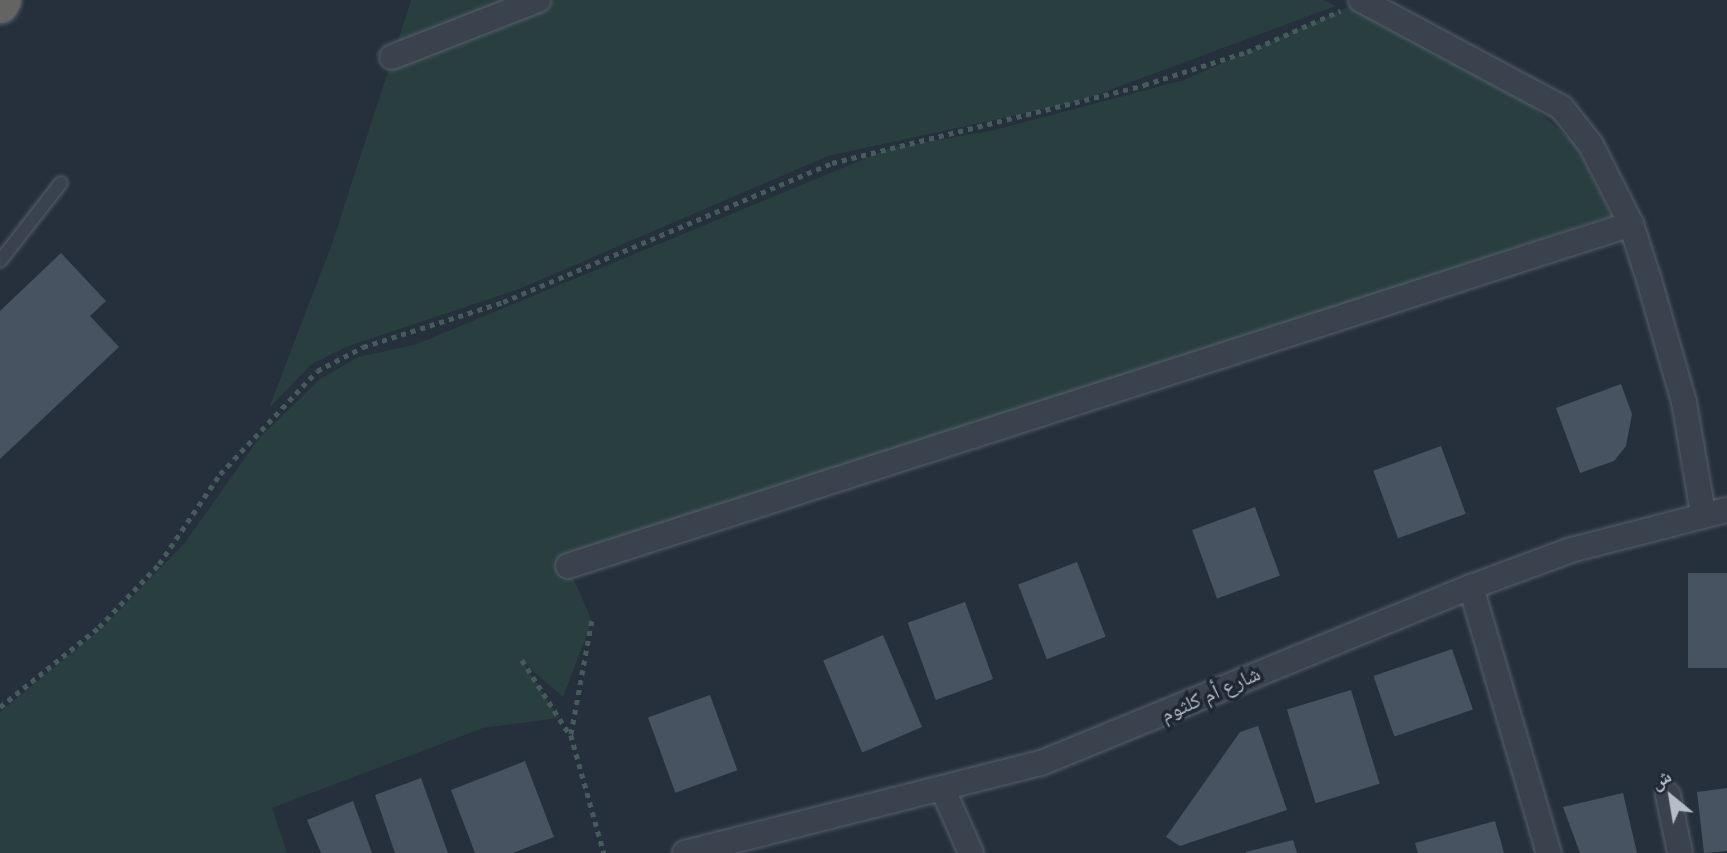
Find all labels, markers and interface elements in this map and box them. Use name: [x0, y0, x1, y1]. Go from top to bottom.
street label: شارع أم كلثوم: [1156, 660, 1264, 726]
north arrow: [1636, 762, 1706, 832]
text: ش: [1646, 763, 1675, 794]

